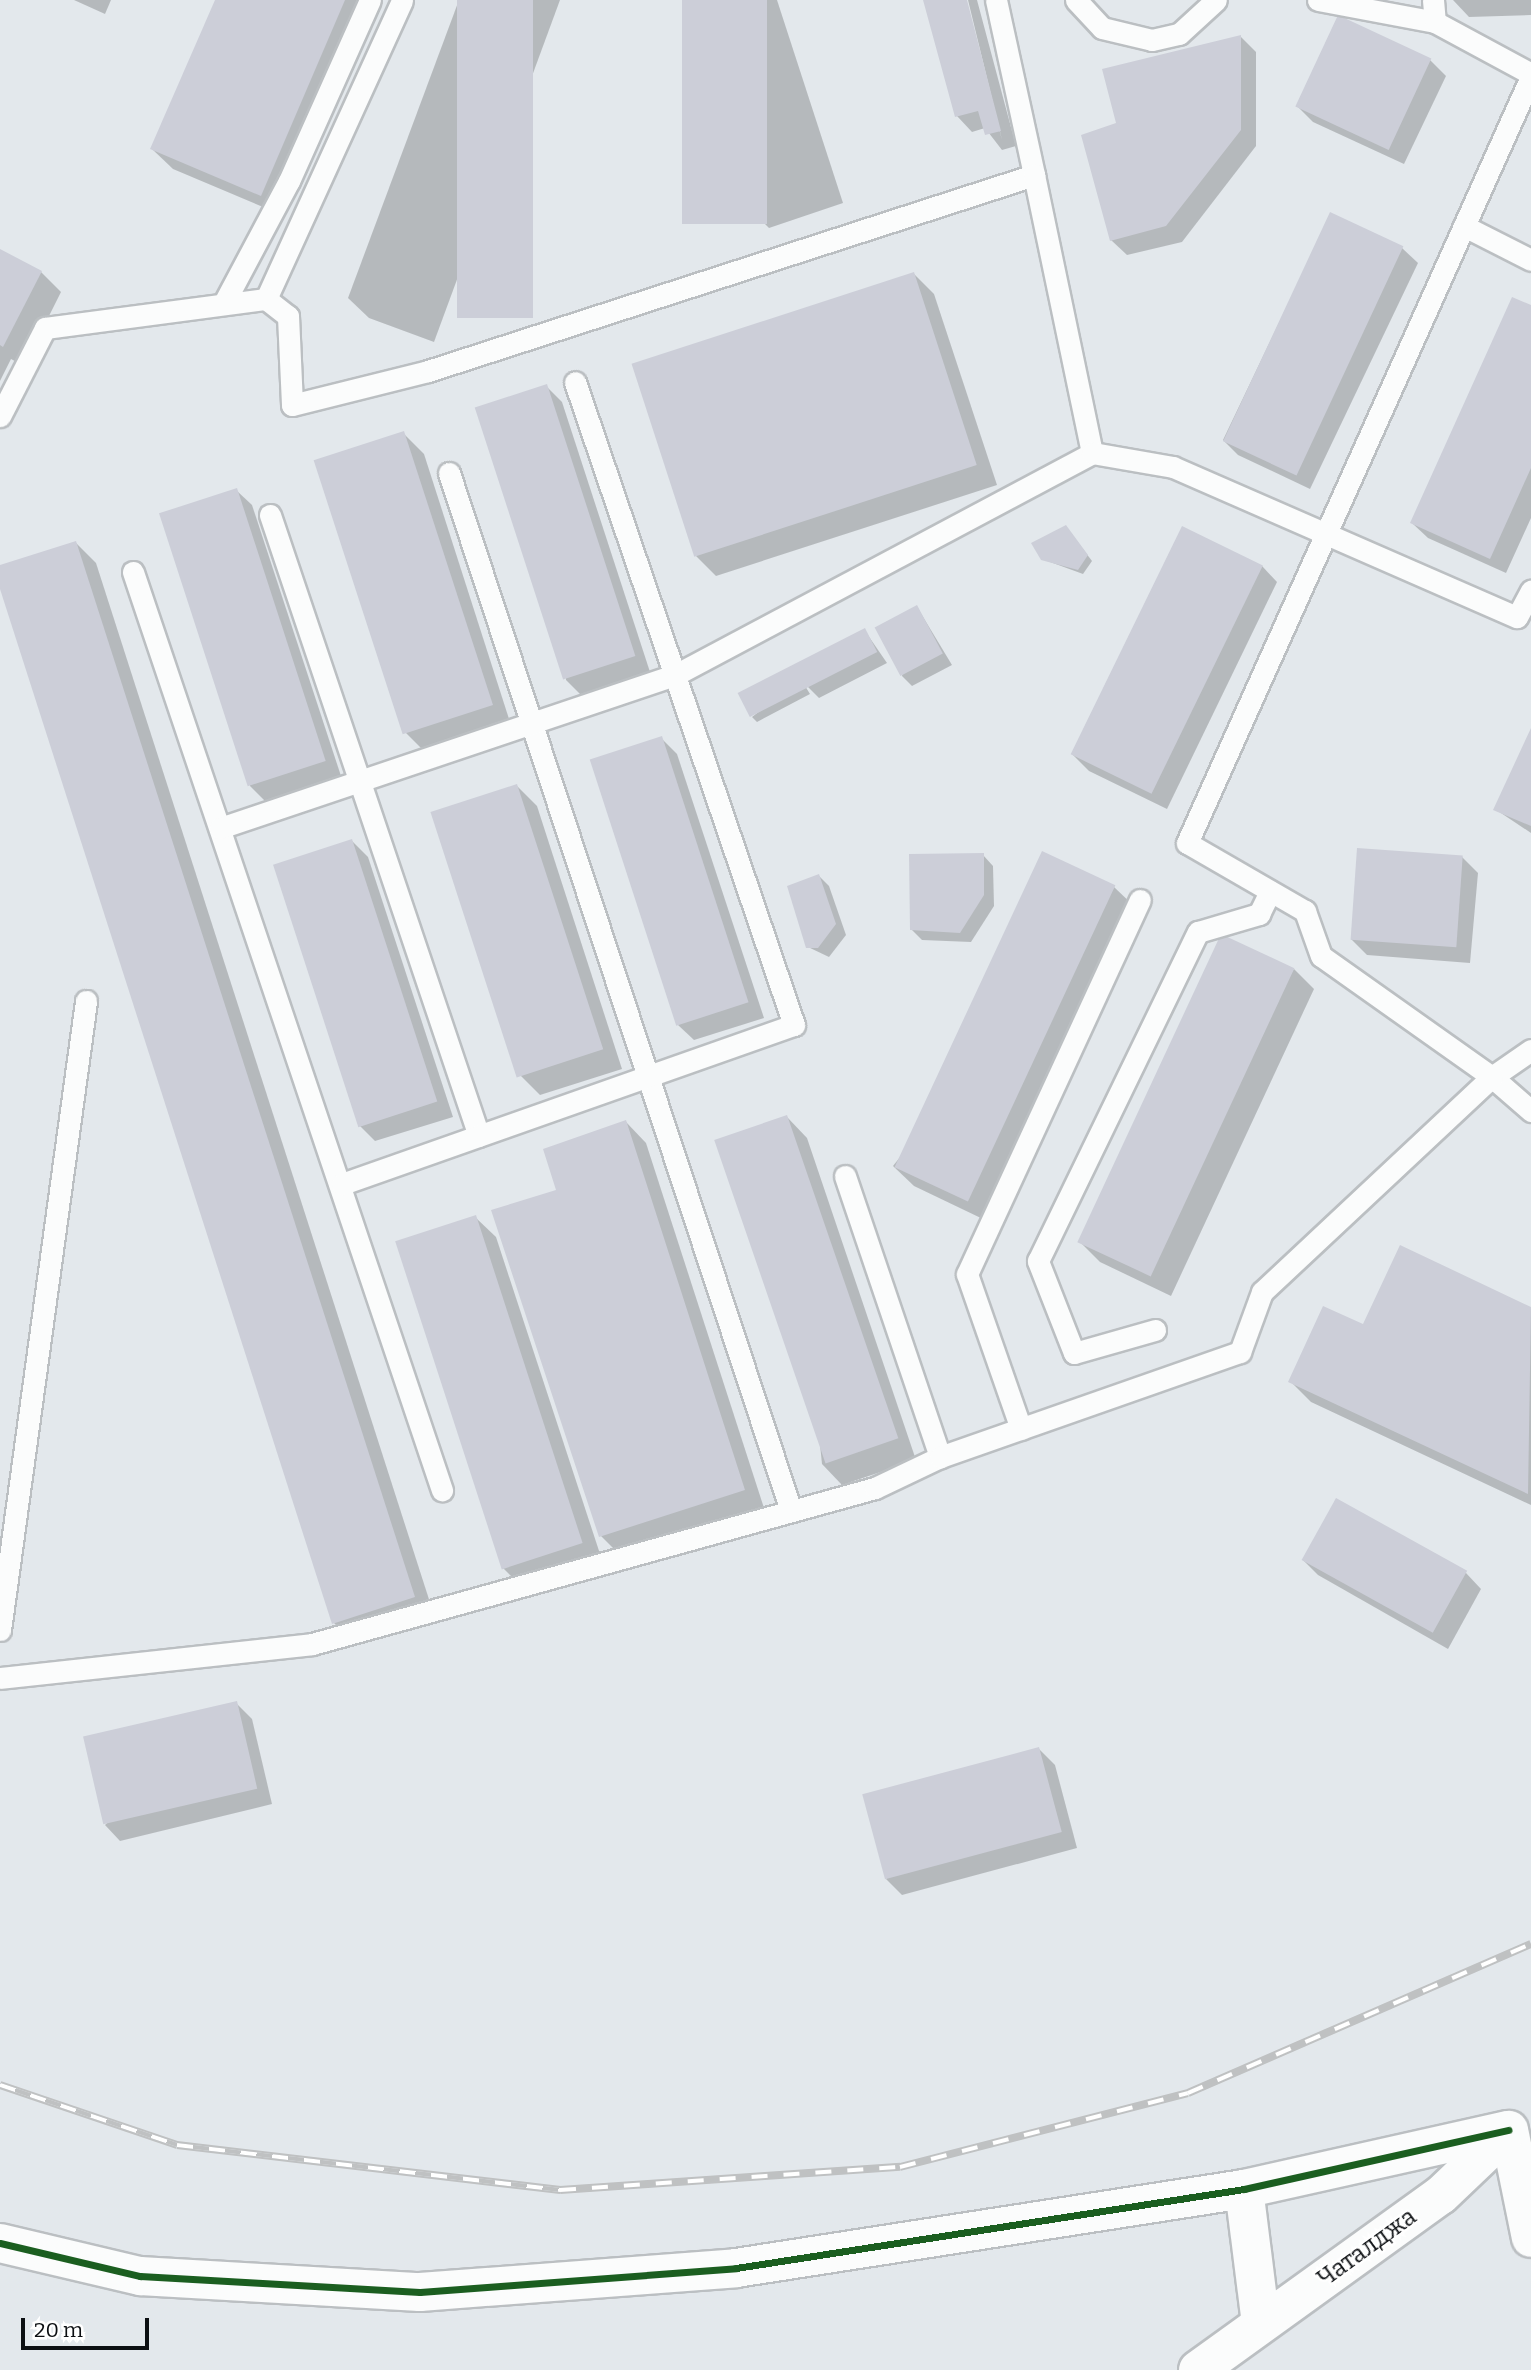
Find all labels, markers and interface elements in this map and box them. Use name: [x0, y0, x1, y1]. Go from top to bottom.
street label: Чаталджа: [1312, 2203, 1422, 2293]
scale bar: [24, 2304, 152, 2348]
text: 20 m: [34, 2317, 83, 2343]

